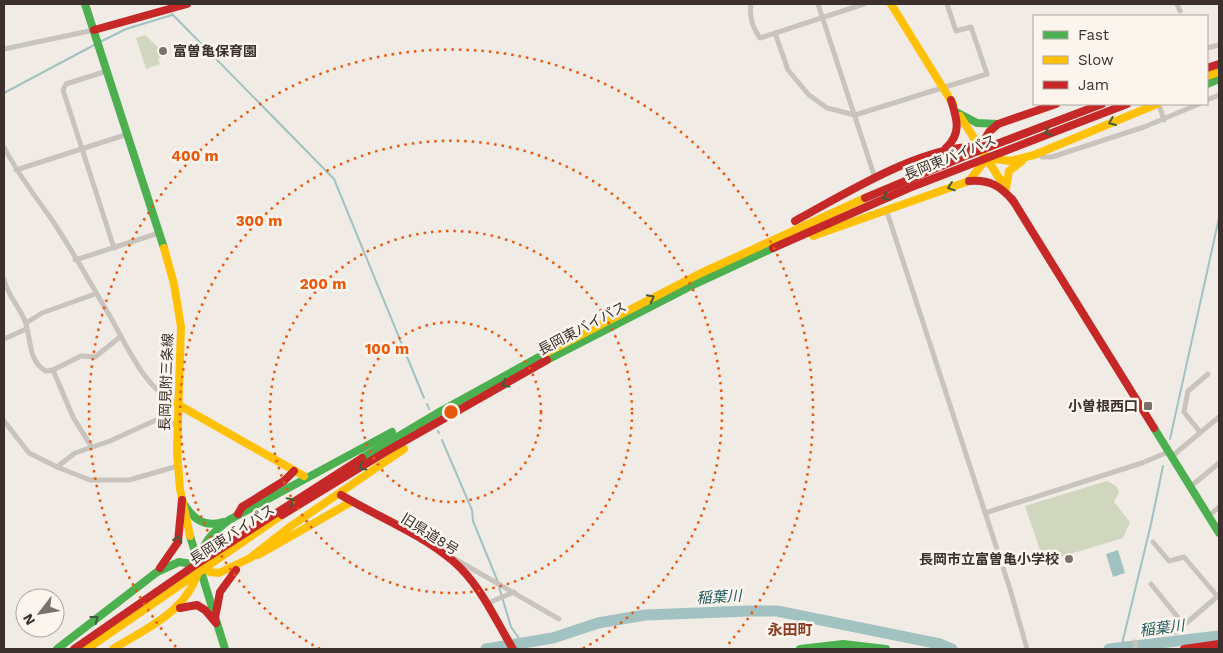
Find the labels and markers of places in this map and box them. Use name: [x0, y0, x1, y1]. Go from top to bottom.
place label: 富曽亀保育園: [173, 43, 257, 59]
marker: 富曽亀保育園: [157, 45, 169, 57]
place label: 小曽根西口: [1068, 398, 1138, 414]
marker: 小曽根西口: [1142, 400, 1154, 412]
centre of rings: [442, 403, 460, 421]
place label: 長岡市立富曽亀小学校: [919, 551, 1059, 567]
marker: 長岡市立富曽亀小学校: [1063, 553, 1075, 565]

